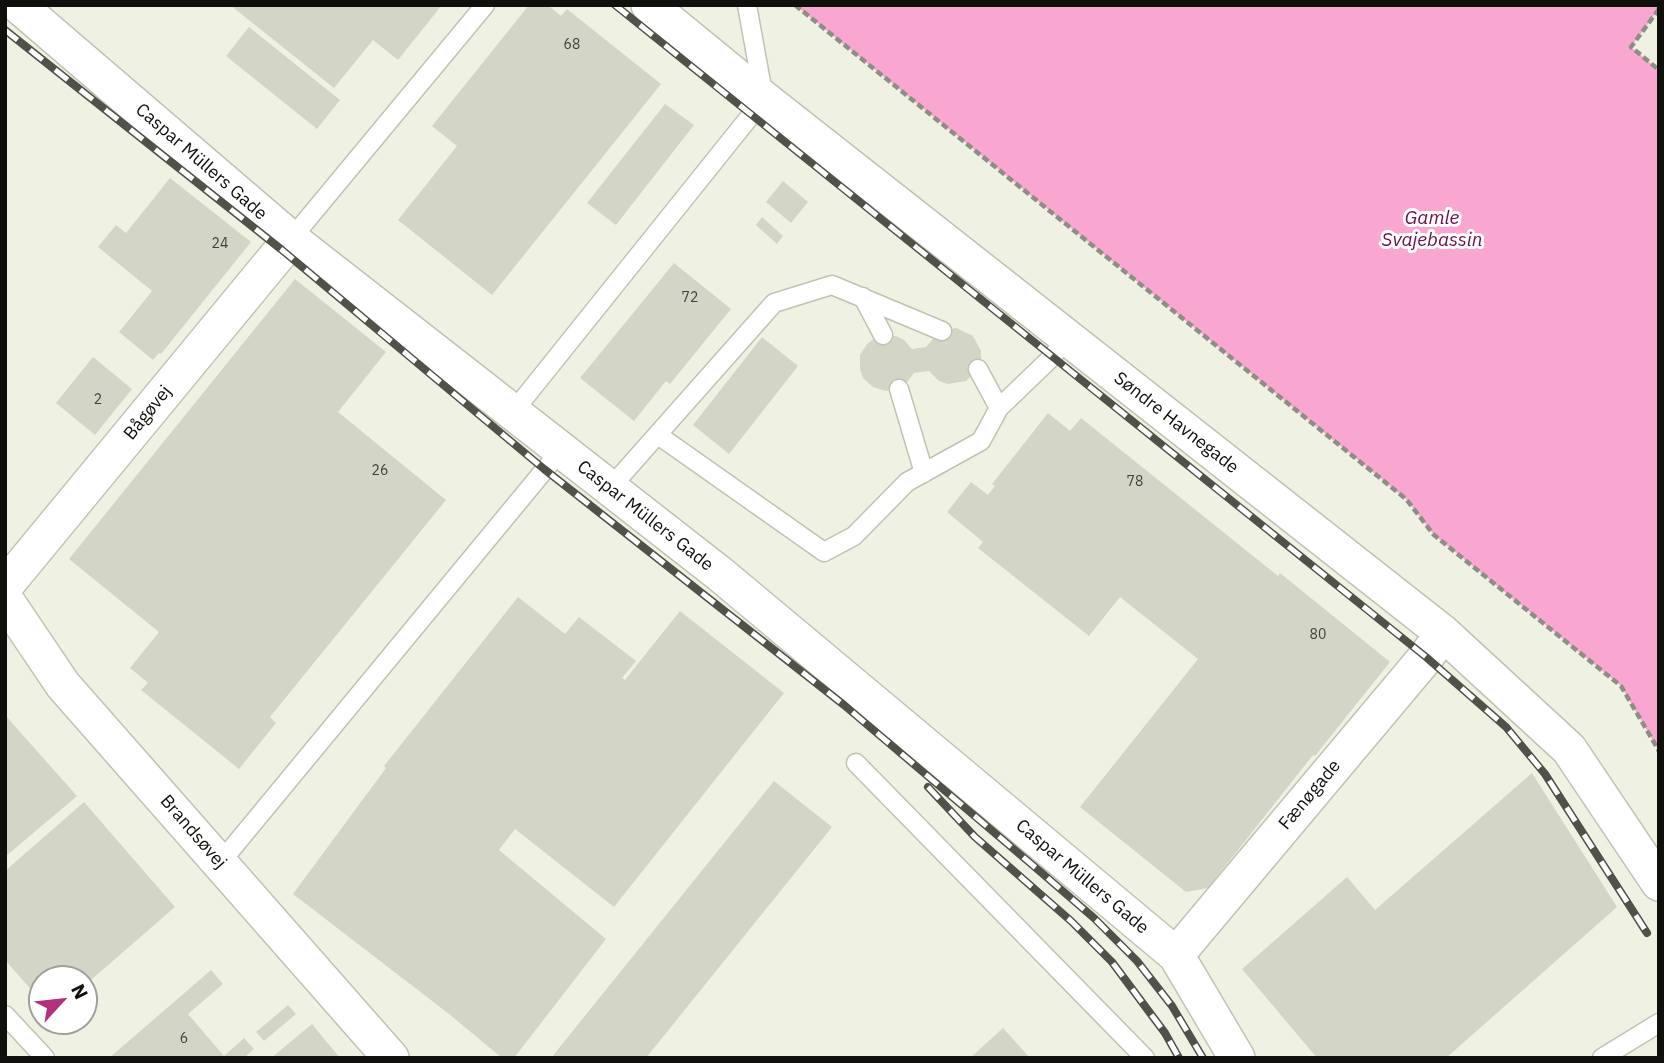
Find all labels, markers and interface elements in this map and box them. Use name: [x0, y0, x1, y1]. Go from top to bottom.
house number: 68: [564, 37, 580, 53]
street label: Caspar Müllers Gade: [131, 99, 271, 225]
water label: Gamle Svajebassin: [1381, 208, 1483, 252]
house number: 24: [212, 236, 228, 252]
house number: 72: [682, 290, 698, 306]
street label: Søndre Havnegade: [1109, 368, 1243, 478]
street label: Bågøvej: [119, 381, 177, 445]
house number: 2: [94, 392, 102, 408]
street label: Caspar Müllers Gade: [573, 456, 717, 576]
house number: 26: [372, 463, 388, 479]
house number: 78: [1127, 474, 1143, 490]
house number: 80: [1310, 627, 1326, 643]
street label: Fænøgade: [1274, 756, 1346, 834]
street label: Brandsøvej: [155, 791, 231, 873]
street label: Caspar Müllers Gade: [1011, 815, 1153, 939]
north arrow: [28, 965, 98, 1035]
text: N: [66, 980, 94, 1003]
house number: 6: [180, 1031, 188, 1047]

